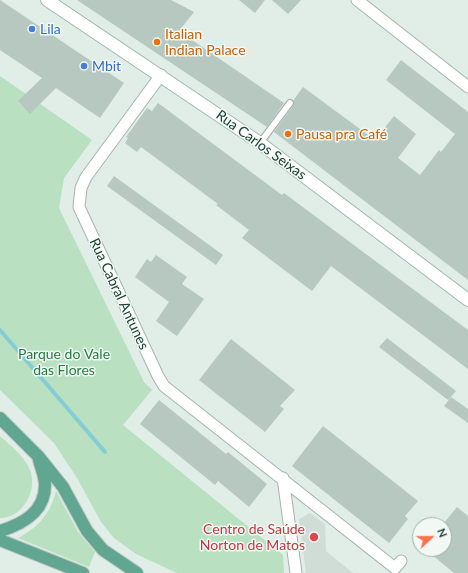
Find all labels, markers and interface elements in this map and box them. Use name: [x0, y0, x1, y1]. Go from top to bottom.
place label: Lila: [40, 21, 61, 37]
marker: Lila: [27, 24, 37, 34]
place label: Italian Indian Palace: [165, 26, 246, 58]
marker: Italian Indian Palace: [152, 37, 162, 47]
place label: Mbit: [92, 58, 121, 74]
marker: Mbit: [79, 61, 89, 71]
street label: Rua Carlos Seixas: [213, 107, 309, 183]
place label: Pausa pra Café: [296, 126, 387, 142]
marker: Pausa pra Café: [283, 129, 293, 139]
street label: Rua Cabral Antunes: [86, 236, 152, 352]
park label: Parque do Vale das Flores: [18, 346, 110, 378]
north arrow: [412, 517, 452, 557]
place label: Centro de Saúde Norton de Matos: [200, 521, 305, 554]
text: N: [435, 526, 450, 539]
marker: Centro de Saúde Norton de Matos: [308, 531, 320, 543]

